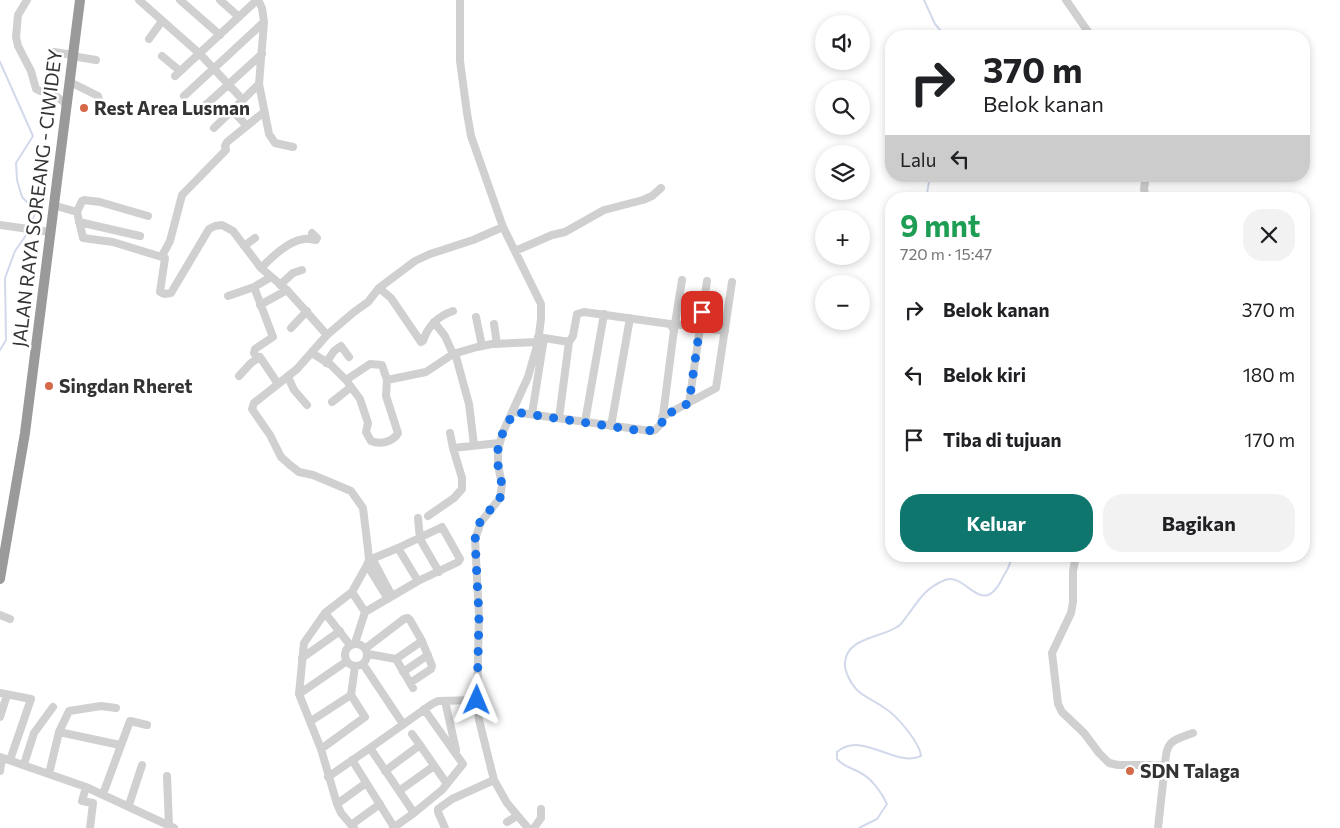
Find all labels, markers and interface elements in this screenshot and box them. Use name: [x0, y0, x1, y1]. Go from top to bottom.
map controls: [815, 15, 870, 330]
button: sound: [815, 15, 870, 70]
text: 370 m: [983, 47, 1083, 90]
street label: JALAN RAYA SOREANG - CIWIDEY: [7, 48, 66, 348]
icon: right: [900, 50, 965, 115]
button: search: [815, 80, 870, 135]
text: Belok kanan: [983, 90, 1104, 117]
place label: Rest Area Lusman: [94, 96, 250, 119]
marker: Rest Area Lusman: [78, 102, 90, 114]
button: layers: [815, 145, 870, 200]
icon: left: [946, 145, 974, 173]
text: Lalu: [900, 148, 936, 171]
text: 9 mnt: [900, 206, 980, 243]
button: close: [1243, 209, 1295, 261]
button: +: [815, 210, 870, 265]
text: 720 m · 15:47: [900, 244, 992, 263]
button: −: [815, 275, 870, 330]
pin: [681, 291, 723, 333]
icon: right: [900, 296, 928, 324]
icon: arrive: [688, 298, 716, 326]
text: Belok kanan: [943, 298, 1050, 321]
text: 370 m: [1242, 298, 1295, 321]
icon: left: [900, 361, 928, 389]
text: Belok kiri: [943, 363, 1026, 386]
text: 180 m: [1243, 363, 1295, 386]
place label: Singdan Rheret: [59, 374, 192, 397]
marker: Singdan Rheret: [43, 380, 55, 392]
icon: arrive: [900, 426, 928, 454]
text: Tiba di tujuan: [943, 428, 1061, 451]
text: 170 m: [1244, 428, 1295, 451]
button: Keluar: [900, 494, 1093, 552]
button: Bagikan: [1103, 494, 1295, 552]
position arrow: [450, 673, 502, 725]
place label: SDN Talaga: [1140, 759, 1240, 782]
marker: SDN Talaga: [1124, 765, 1136, 777]

